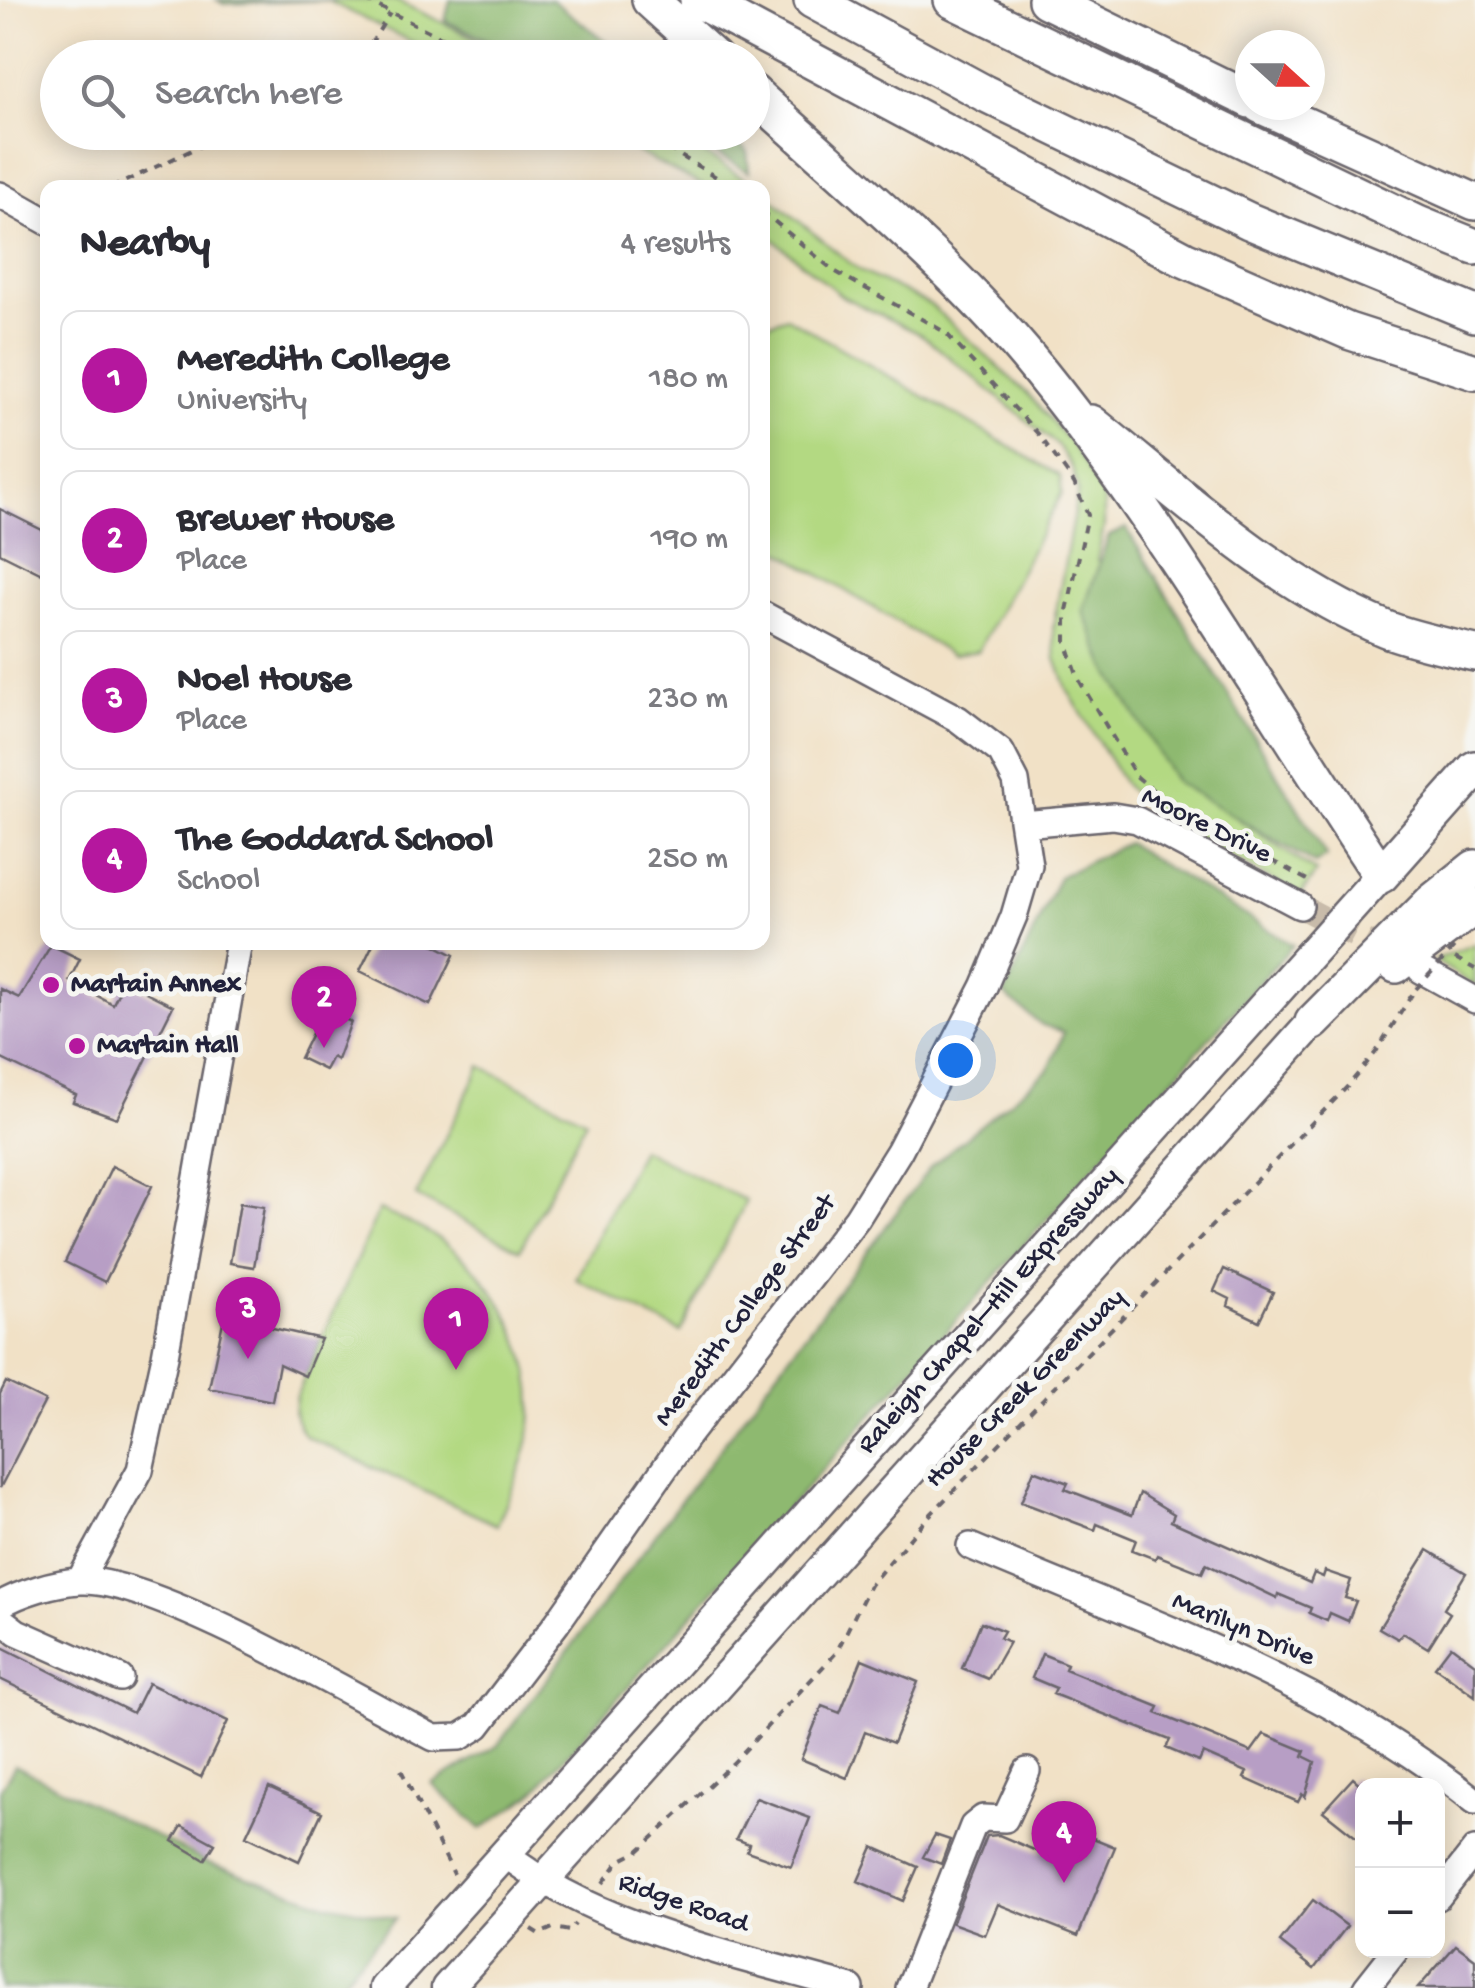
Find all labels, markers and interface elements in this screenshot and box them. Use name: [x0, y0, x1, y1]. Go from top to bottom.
north arrow: [1235, 30, 1325, 120]
search box: [40, 40, 770, 150]
icon: search: [75, 68, 130, 123]
text: Search here: [155, 73, 342, 117]
text: Nearby: [80, 221, 210, 270]
text: 4 results: [621, 226, 730, 264]
text: Meredith College: [177, 339, 449, 383]
text: 1: [108, 361, 121, 399]
text: 180 m: [649, 361, 728, 399]
text: University: [177, 383, 307, 421]
text: Brewer House: [177, 499, 394, 543]
text: 2: [107, 521, 122, 559]
text: 190 m: [651, 521, 728, 559]
text: Place: [177, 543, 247, 581]
text: Noel House: [177, 659, 351, 703]
text: 3: [106, 681, 123, 719]
text: 230 m: [647, 681, 728, 719]
text: Place: [177, 703, 247, 741]
street label: Moore Drive: [1136, 780, 1277, 872]
text: The Goddard School: [177, 819, 493, 863]
text: 4: [107, 841, 122, 879]
text: 250 m: [647, 841, 728, 879]
text: School: [177, 863, 260, 901]
pin: 2: [292, 966, 356, 1048]
place label: Martain Annex: [71, 969, 241, 1002]
marker: Martain Annex: [40, 974, 62, 996]
place label: Martain Hall: [97, 1030, 239, 1063]
marker: Martain Hall: [66, 1035, 88, 1057]
your location: [930, 1035, 981, 1086]
street label: Raleigh Chapel–Hill Expressway: [851, 1161, 1127, 1461]
street label: Meredith College Street: [648, 1186, 846, 1434]
pin: 3: [216, 1276, 280, 1359]
street label: House Creek Greenway: [919, 1282, 1133, 1496]
pin: 1: [424, 1288, 488, 1370]
street label: Marilyn Drive: [1167, 1585, 1320, 1675]
map controls: [1355, 1778, 1445, 1958]
button: +: [1355, 1778, 1445, 1868]
pin: 4: [1032, 1800, 1096, 1883]
street label: Ridge Road: [614, 1866, 755, 1942]
button: −: [1355, 1868, 1445, 1958]

